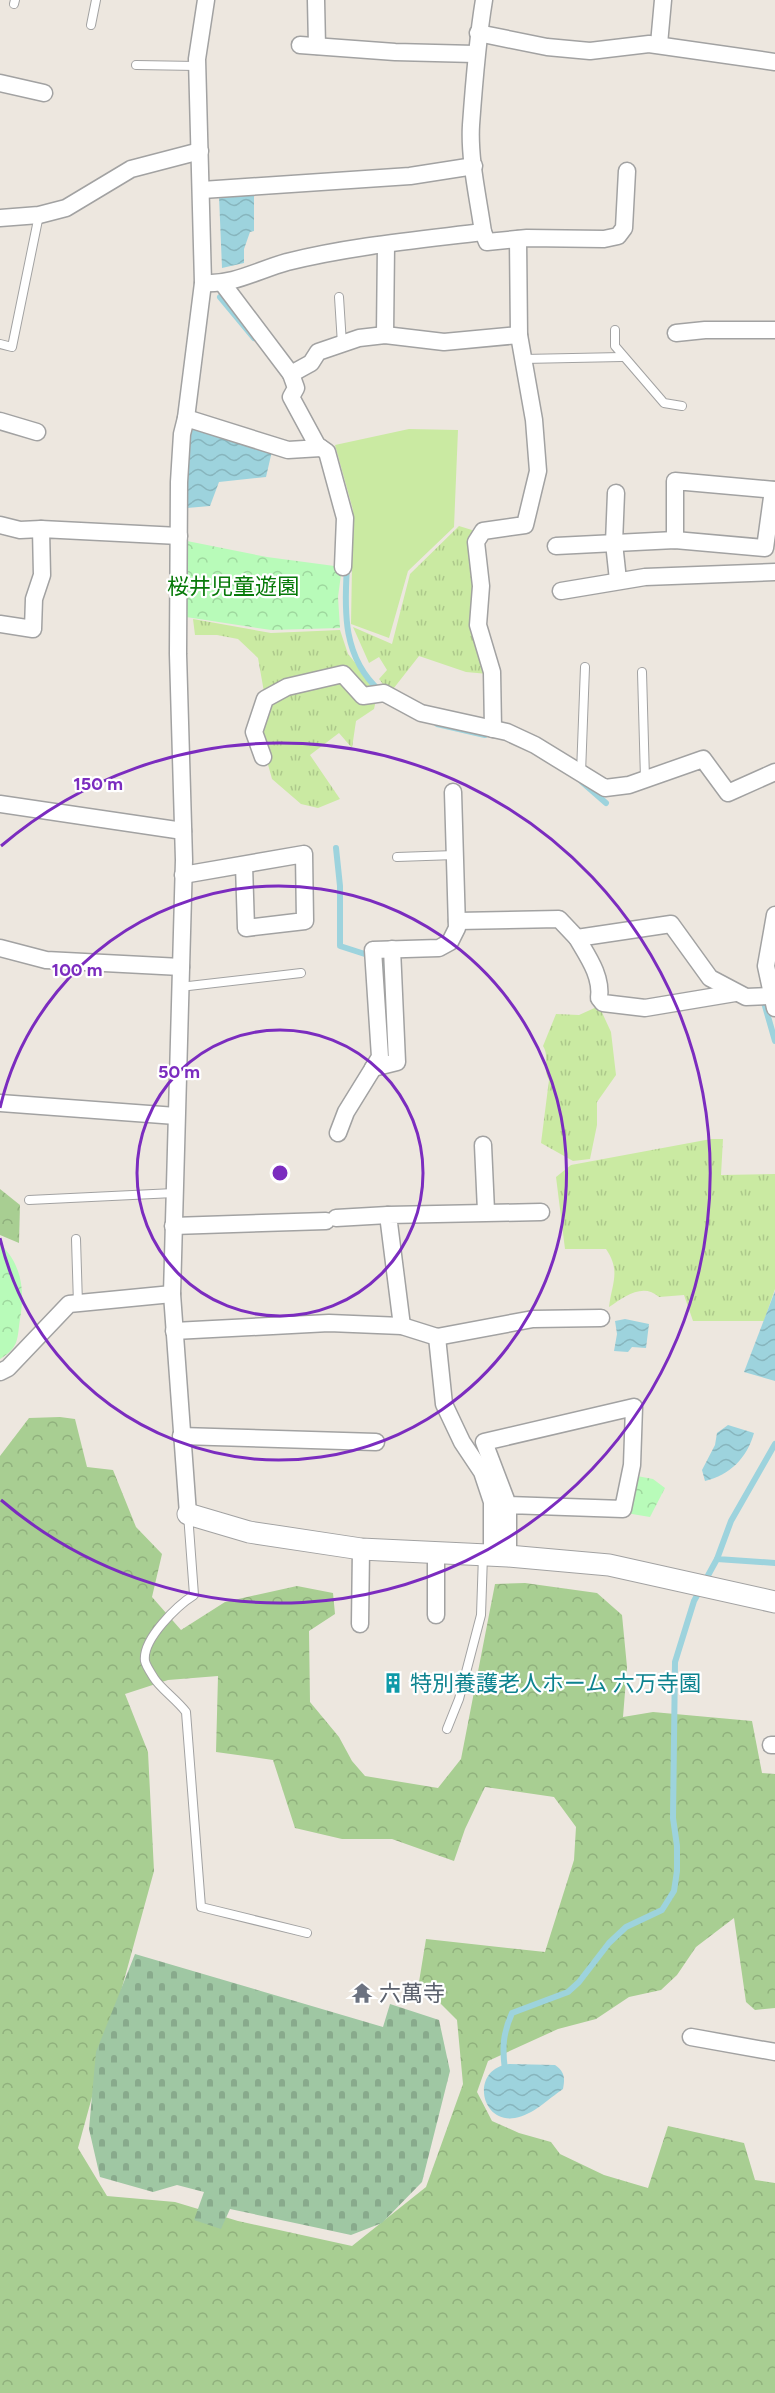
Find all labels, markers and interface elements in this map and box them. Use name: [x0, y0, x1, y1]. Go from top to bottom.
park label: 桜井児童遊園: [167, 573, 299, 600]
text: 150 m: [73, 773, 123, 795]
text: 100 m: [52, 959, 102, 981]
text: 50 m: [158, 1061, 200, 1083]
centre of rings: [270, 1163, 290, 1183]
place label: 特別養護老人ホーム 六万寺園: [410, 1670, 701, 1697]
building icon: 特別養護老人ホーム 六万寺園: [381, 1671, 405, 1695]
place label: 六萬寺: [379, 1980, 445, 2007]
temple icon: 六萬寺: [350, 1981, 374, 2005]

